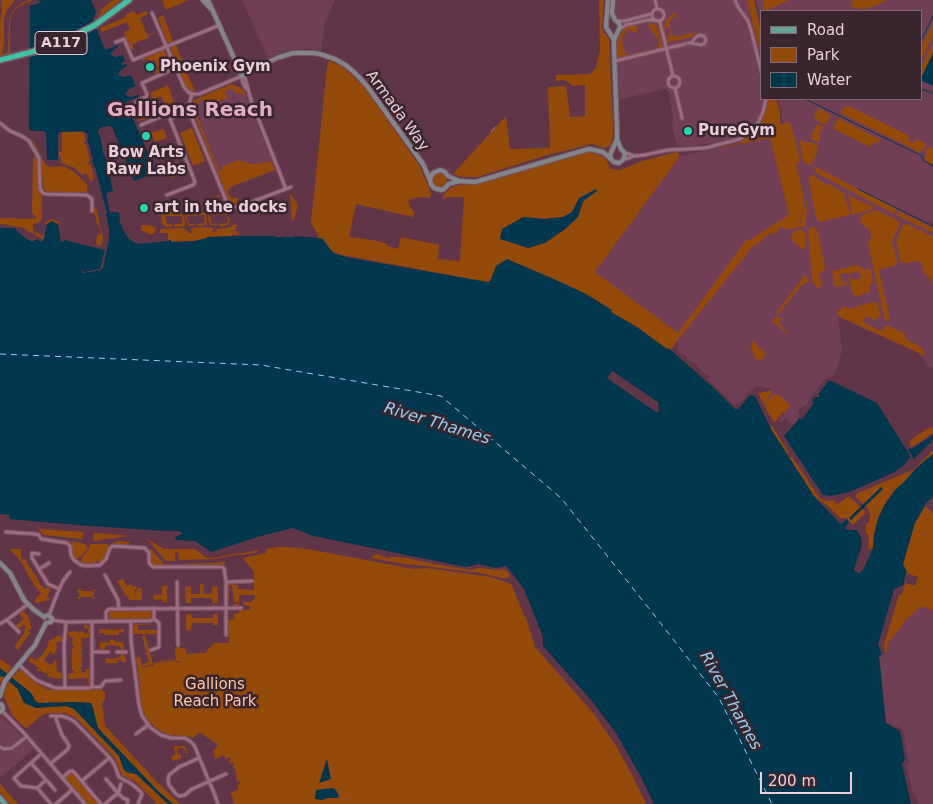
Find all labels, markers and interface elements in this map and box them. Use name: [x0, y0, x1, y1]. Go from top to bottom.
legend: [760, 10, 923, 100]
text: Road: [807, 21, 845, 39]
road number: A117: [35, 32, 87, 54]
text: Park: [807, 46, 839, 64]
place label: Phoenix Gym: [160, 58, 271, 76]
marker: Phoenix Gym: [144, 61, 156, 73]
street label: Armada Way: [362, 67, 432, 155]
text: Water: [807, 71, 851, 89]
district label: Gallions Reach: [107, 99, 273, 123]
place label: PureGym: [698, 122, 775, 140]
marker: PureGym: [682, 125, 694, 137]
marker: Bow Arts Raw Labs: [140, 130, 152, 142]
place label: Bow Arts Raw Labs: [106, 144, 186, 179]
place label: art in the docks: [154, 199, 287, 217]
marker: art in the docks: [138, 202, 150, 214]
water label: River Thames: [382, 399, 492, 449]
water label: River Thames: [695, 648, 765, 754]
park label: Gallions Reach Park: [173, 676, 257, 711]
scale bar: [763, 762, 856, 794]
text: 200 m: [768, 772, 816, 790]

